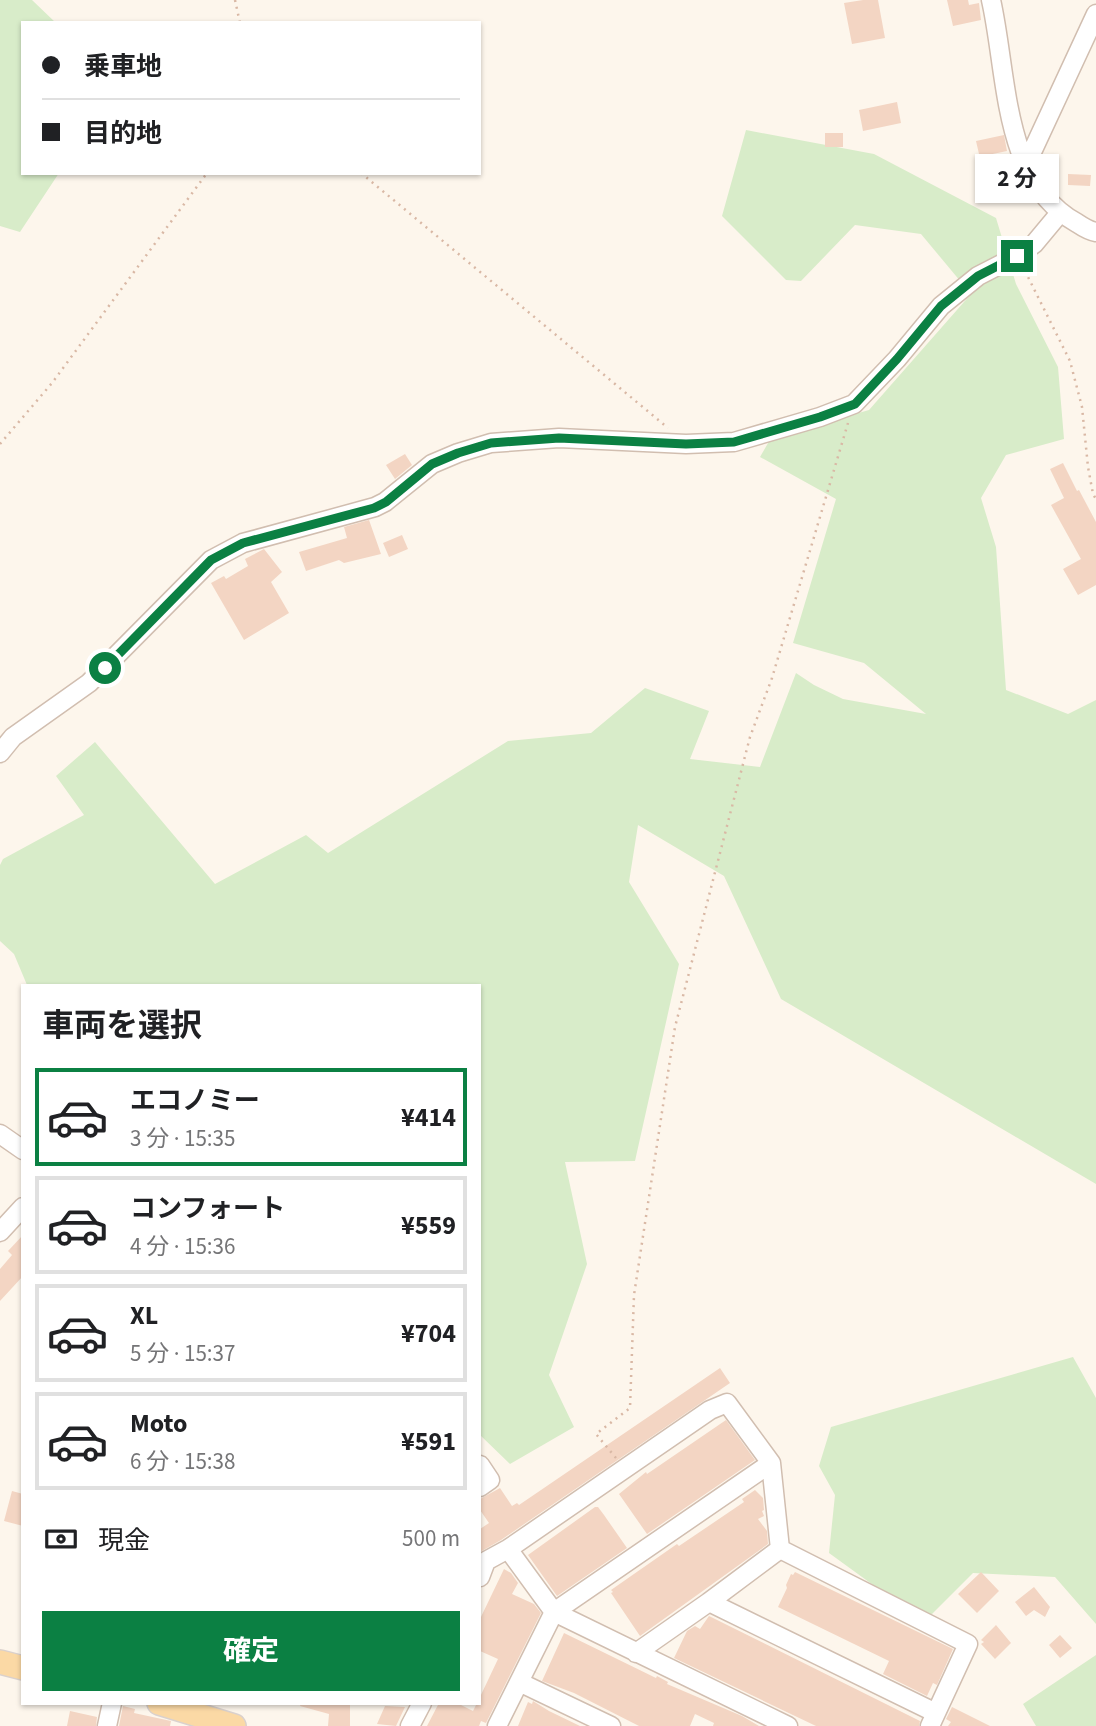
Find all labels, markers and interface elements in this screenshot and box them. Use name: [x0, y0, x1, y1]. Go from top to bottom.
text: 乗車地: [84, 48, 162, 85]
text: 目的地: [84, 115, 162, 152]
callout: 2 分: [975, 154, 1059, 204]
text: 2 分: [997, 162, 1037, 195]
route end: [1001, 240, 1033, 272]
route start: [89, 652, 121, 684]
text: 車両を選択: [42, 1003, 202, 1049]
text: エコノミー: [130, 1082, 260, 1119]
icon: car: [46, 1086, 109, 1149]
text: ¥414: [401, 1099, 456, 1136]
text: 3 分 · 15:35: [130, 1122, 235, 1155]
text: コンフォート: [130, 1190, 285, 1227]
icon: car: [46, 1194, 109, 1257]
text: ¥559: [401, 1207, 456, 1244]
text: 4 分 · 15:36: [130, 1230, 235, 1263]
text: XL: [130, 1297, 158, 1334]
icon: car: [46, 1302, 109, 1365]
text: ¥704: [401, 1315, 456, 1352]
text: 5 分 · 15:37: [130, 1337, 235, 1370]
text: Moto: [130, 1405, 187, 1442]
icon: car: [46, 1410, 109, 1473]
text: ¥591: [401, 1423, 456, 1460]
text: 6 分 · 15:38: [130, 1445, 235, 1478]
icon: cash: [42, 1520, 80, 1558]
text: 現金: [98, 1522, 150, 1559]
text: 500 m: [402, 1522, 460, 1555]
button: 確定: [42, 1611, 460, 1691]

